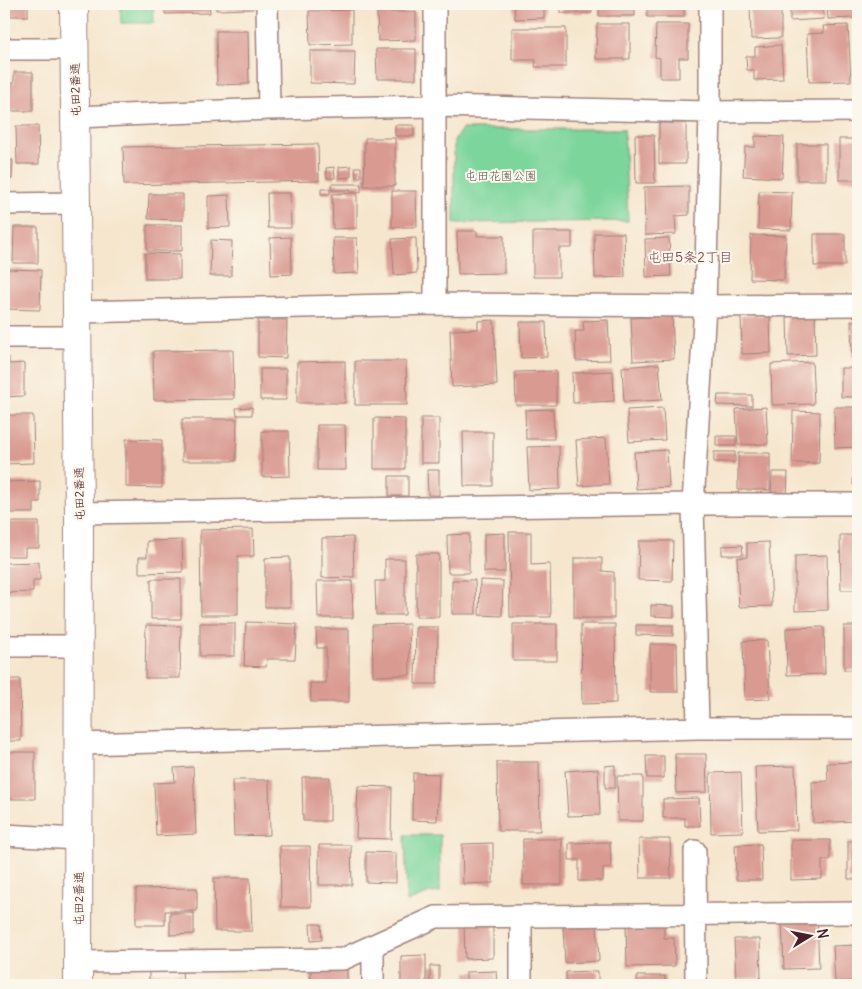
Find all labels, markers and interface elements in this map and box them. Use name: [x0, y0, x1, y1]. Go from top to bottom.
street label: 屯田2番通: [67, 63, 83, 117]
park label: 屯田花園公園: [465, 168, 537, 183]
district label: 屯田5条2丁目: [647, 248, 733, 266]
street label: 屯田2番通: [71, 467, 87, 521]
street label: 屯田2番通: [71, 872, 86, 926]
north arrow: [784, 912, 834, 962]
text: N: [813, 927, 833, 940]

